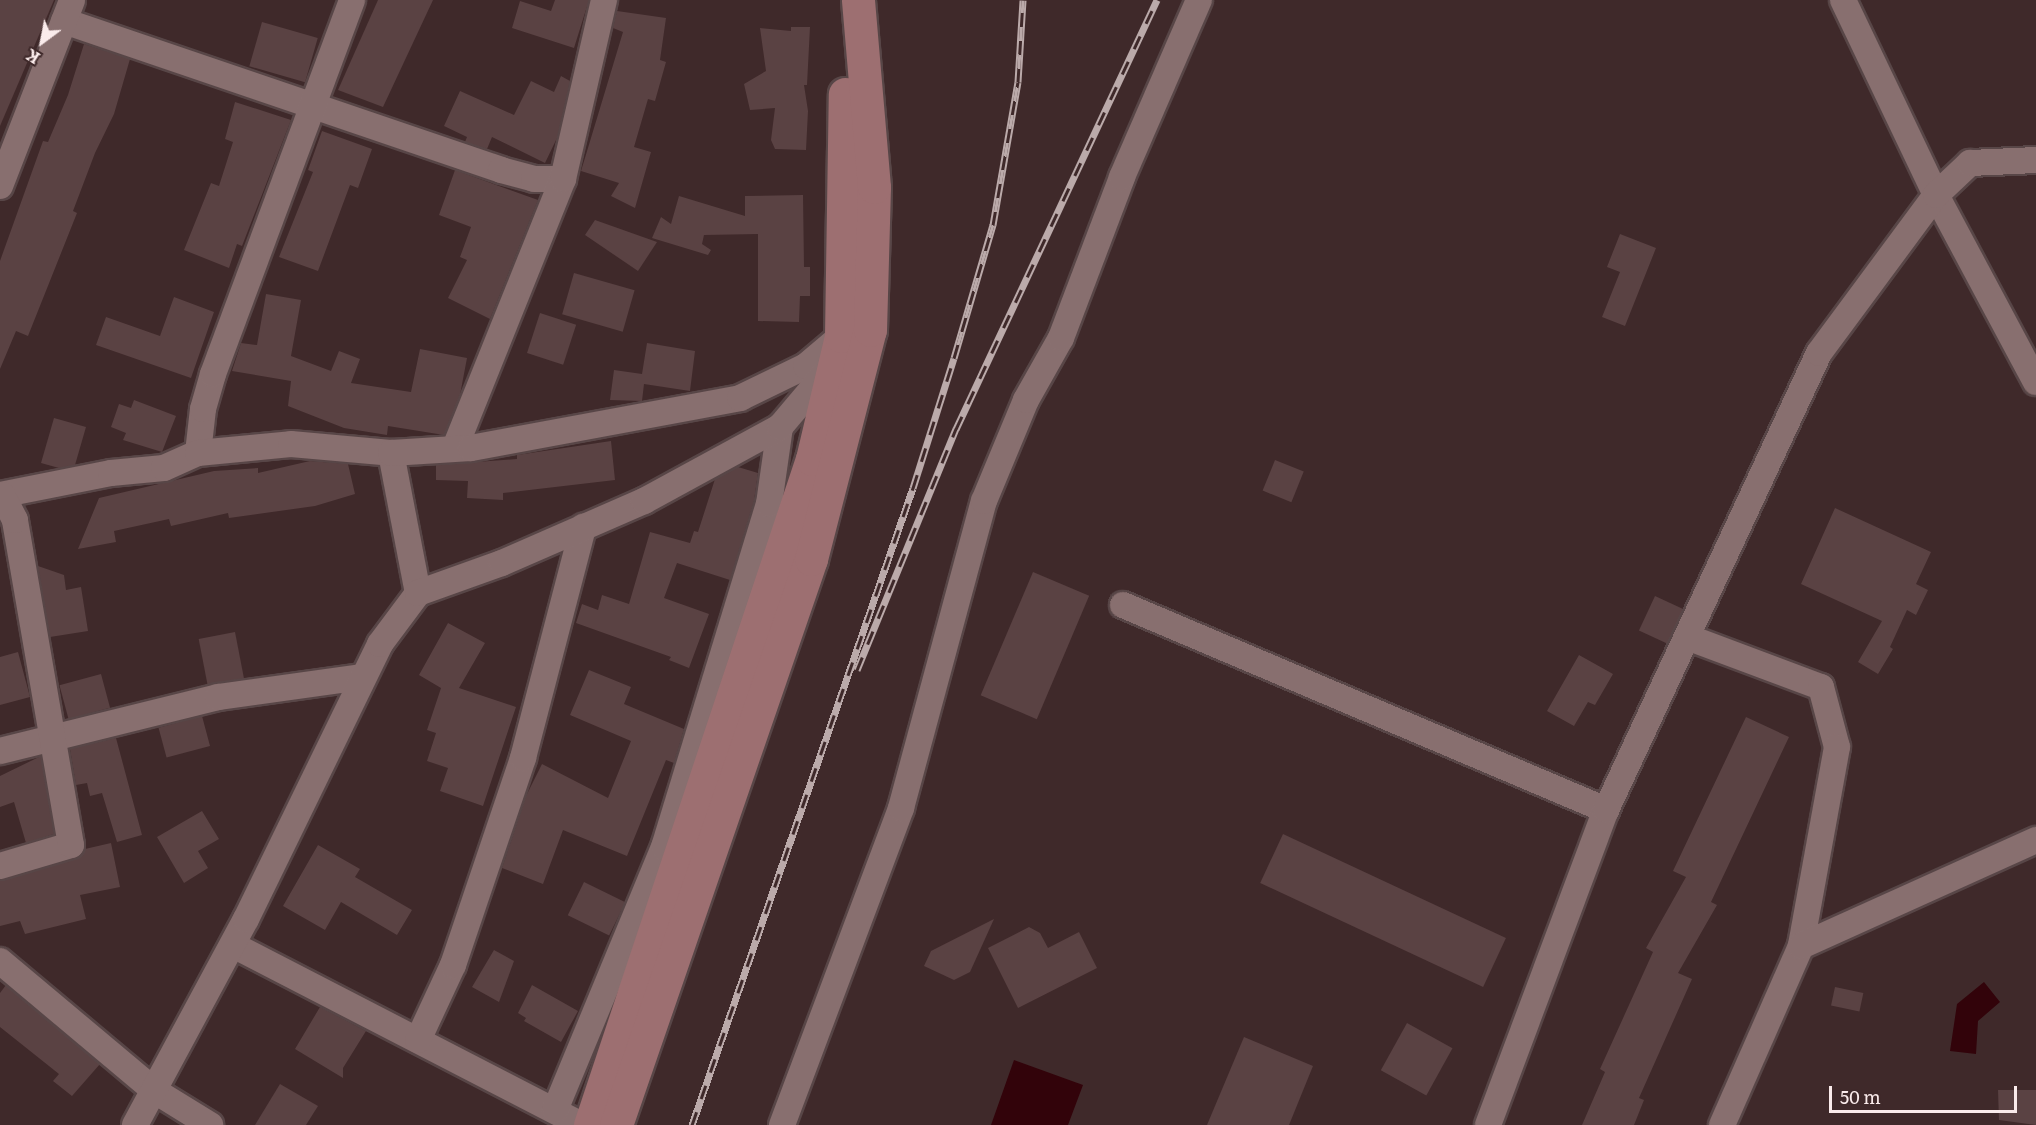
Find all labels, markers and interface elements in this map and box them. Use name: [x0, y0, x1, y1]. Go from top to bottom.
north arrow: [12, 12, 72, 72]
text: K: [21, 44, 44, 71]
scale bar: [1832, 1074, 2020, 1112]
text: 50 m: [1840, 1083, 1881, 1110]

